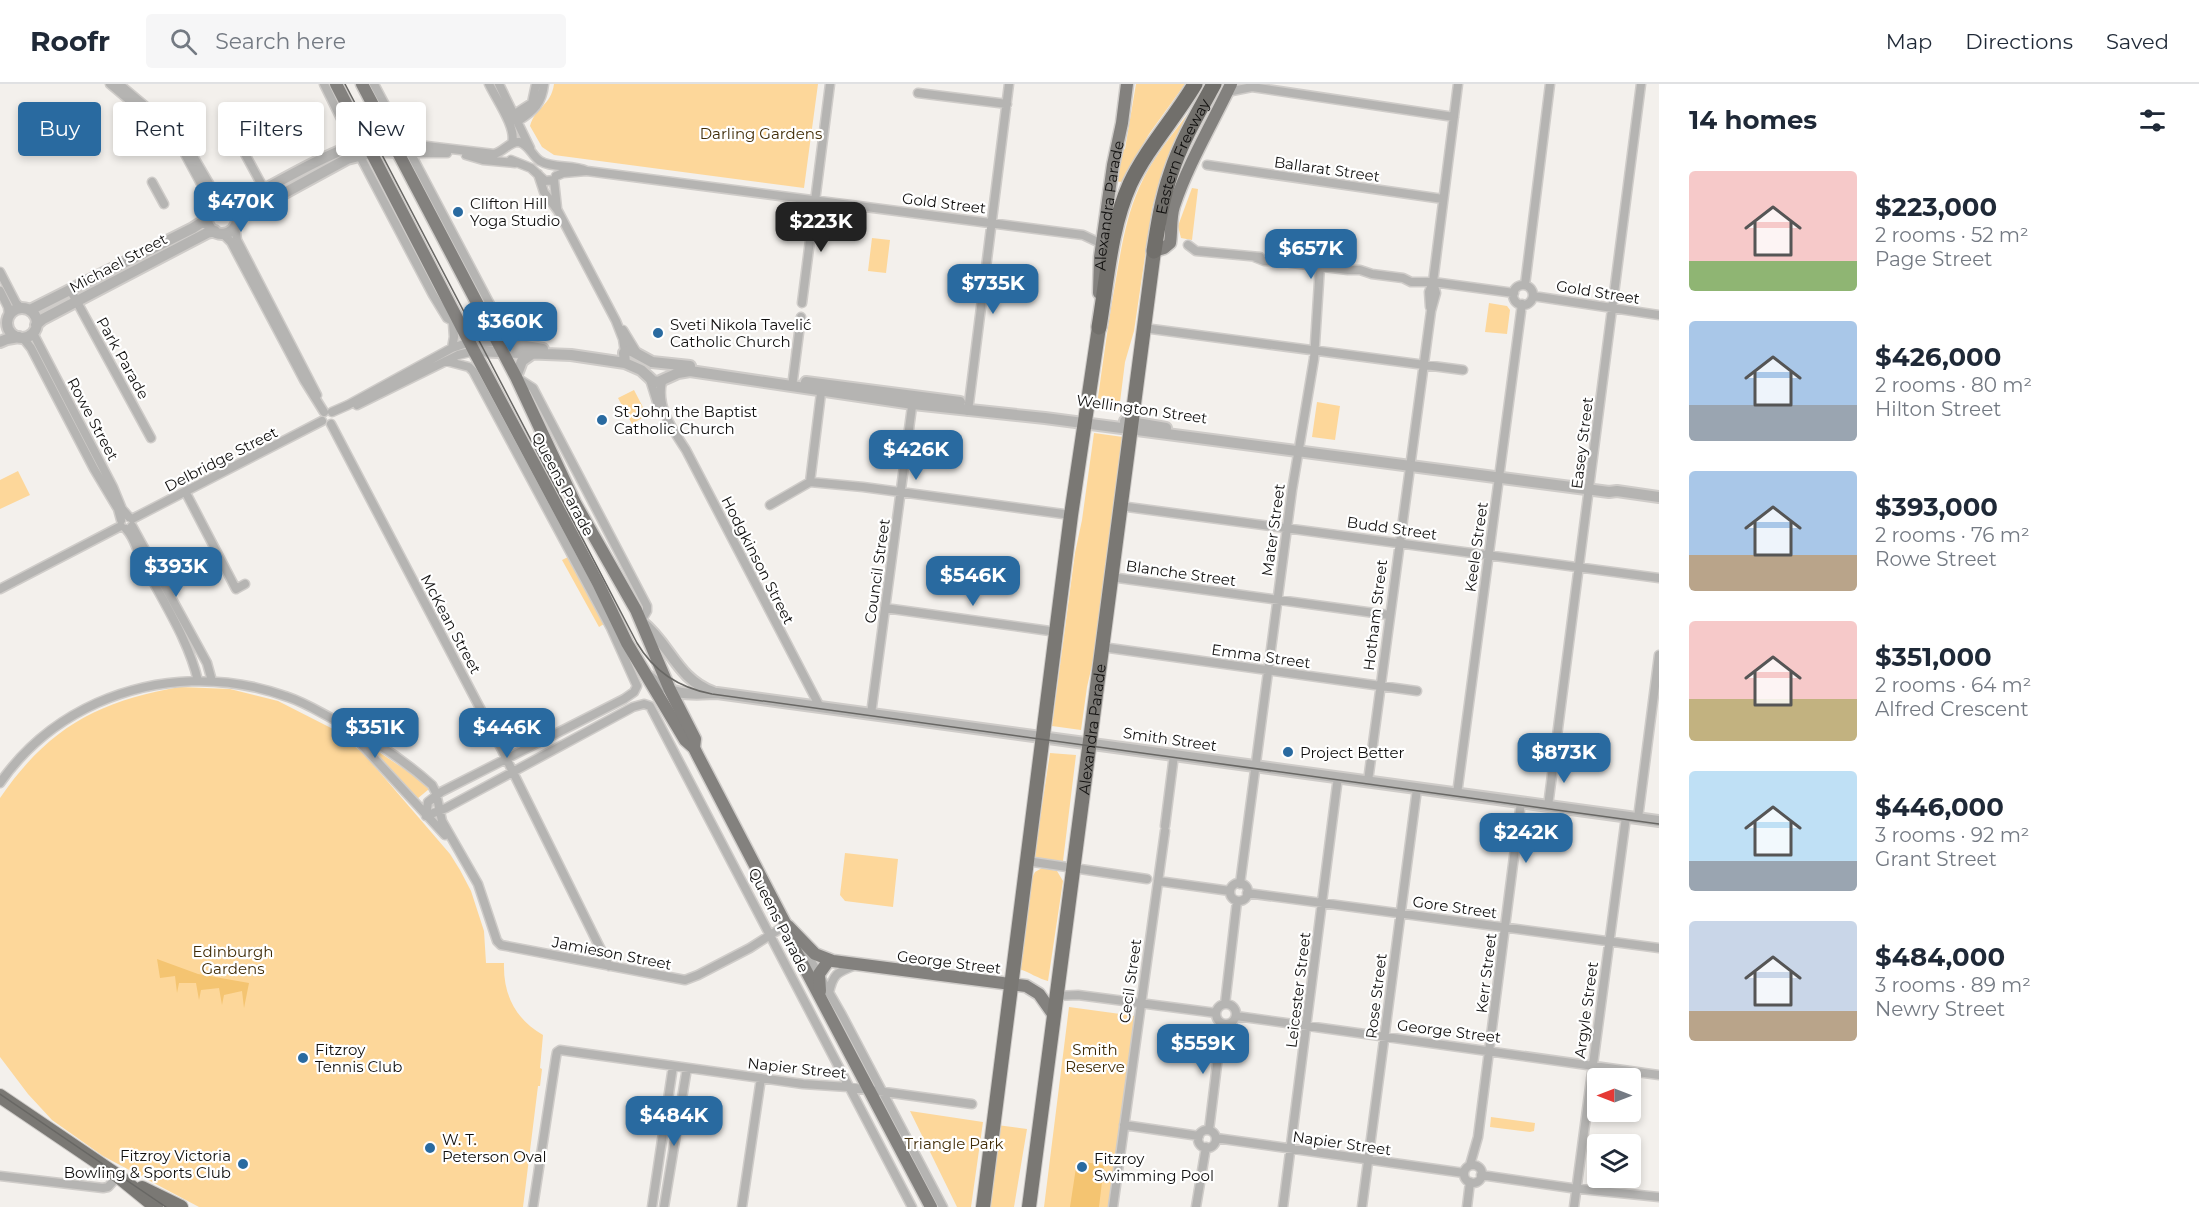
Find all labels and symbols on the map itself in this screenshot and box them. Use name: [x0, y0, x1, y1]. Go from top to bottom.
street label: Eastern Freeway: [1151, 94, 1214, 216]
park label: Darling Gardens: [700, 124, 822, 143]
street label: Alexandra Parade: [1090, 139, 1128, 271]
street label: Ballarat Street: [1273, 152, 1381, 186]
pin: $470K: [199, 182, 283, 233]
street label: Gold Street: [901, 188, 987, 218]
place label: Clifton Hill Yoga Studio: [470, 194, 560, 230]
pin: $223K: [779, 202, 863, 253]
marker: Clifton Hill Yoga Studio: [451, 205, 465, 219]
street label: Michael Street: [66, 229, 170, 297]
pin: $657K: [1269, 229, 1353, 280]
pin: $735K: [951, 264, 1035, 315]
street label: Gold Street: [1555, 276, 1641, 308]
pin: $360K: [468, 302, 552, 353]
street label: Park Parade: [93, 314, 153, 402]
place label: Sveti Nikola Tavelić Catholic Church: [670, 315, 812, 351]
marker: Sveti Nikola Tavelić Catholic Church: [651, 326, 665, 340]
street label: Rowe Street: [63, 374, 123, 464]
street label: Wellington Street: [1075, 390, 1209, 428]
street label: Easey Street: [1567, 396, 1597, 490]
place label: St John the Baptist Catholic Church: [614, 402, 757, 438]
marker: St John the Baptist Catholic Church: [595, 413, 609, 427]
street label: Delbridge Street: [161, 422, 281, 496]
street label: Queens Parade: [528, 429, 598, 539]
pin: $426K: [874, 430, 958, 481]
street label: Mater Street: [1257, 482, 1289, 578]
street label: Hodgkinson Street: [717, 493, 799, 627]
street label: Keele Street: [1460, 501, 1492, 593]
street label: Budd Street: [1346, 512, 1438, 544]
street label: Council Street: [860, 517, 894, 625]
pin: $393K: [134, 547, 218, 598]
pin: $546K: [931, 556, 1015, 607]
street label: Blanche Street: [1125, 556, 1237, 590]
street label: Hotham Street: [1359, 558, 1391, 672]
street label: McKean Street: [417, 571, 485, 677]
street label: Emma Street: [1210, 640, 1312, 672]
street label: Alexandra Parade: [1074, 662, 1109, 796]
pin: $351K: [333, 708, 417, 759]
pin: $446K: [465, 708, 549, 759]
street label: Smith Street: [1122, 723, 1218, 755]
pin: $873K: [1522, 733, 1606, 784]
place label: Project Better: [1300, 743, 1404, 762]
marker: Project Better: [1281, 745, 1295, 759]
pin: $242K: [1484, 813, 1568, 864]
street label: Queens Parade: [744, 864, 814, 976]
street label: Gore Street: [1412, 892, 1498, 922]
street label: Leicester Street: [1281, 931, 1315, 1049]
street label: Jamieson Street: [550, 932, 673, 974]
street label: Kerr Street: [1472, 932, 1500, 1014]
street label: Cecil Street: [1115, 938, 1145, 1024]
park label: Edinburgh Gardens: [193, 942, 273, 978]
street label: George Street: [896, 946, 1002, 978]
street label: Rose Street: [1361, 952, 1391, 1040]
street label: Argyle Street: [1570, 961, 1602, 1059]
street label: George Street: [1396, 1015, 1502, 1047]
pin: $559K: [1161, 1024, 1245, 1075]
place label: Fitzroy Tennis Club: [315, 1040, 402, 1076]
park label: Smith Reserve: [1065, 1040, 1125, 1076]
marker: Fitzroy Tennis Club: [296, 1051, 310, 1065]
street label: Napier Street: [746, 1053, 848, 1083]
north arrow: [1587, 1068, 1641, 1122]
pin: $484K: [632, 1096, 716, 1147]
street label: Napier Street: [1291, 1127, 1393, 1159]
place label: W. T. Peterson Oval: [442, 1130, 547, 1166]
park label: Triangle Park: [905, 1134, 1003, 1153]
marker: W. T. Peterson Oval: [423, 1141, 437, 1155]
place label: Fitzroy Victoria Bowling & Sports Club: [64, 1146, 231, 1182]
place label: Fitzroy Swimming Pool: [1094, 1149, 1214, 1185]
marker: Fitzroy Victoria Bowling & Sports Club: [236, 1157, 250, 1171]
marker: Fitzroy Swimming Pool: [1075, 1160, 1089, 1174]

